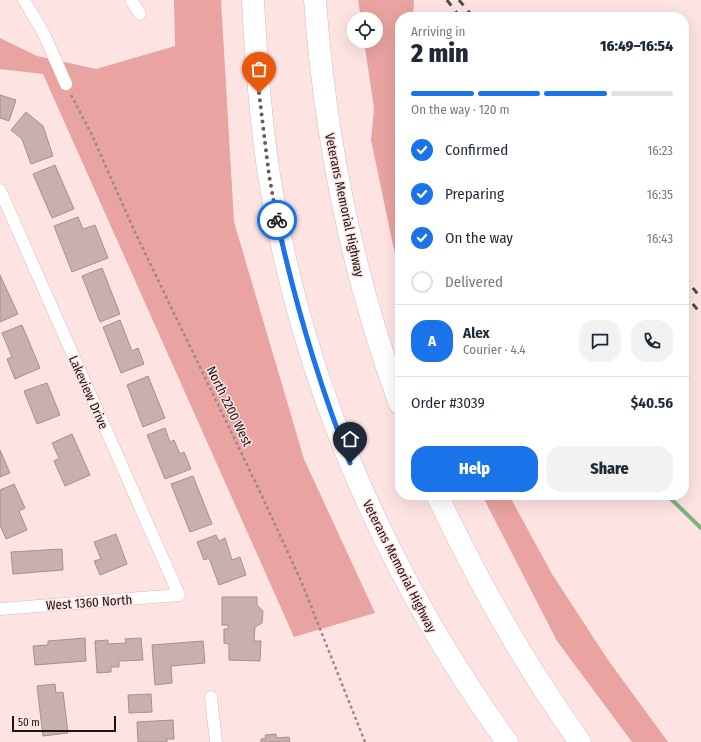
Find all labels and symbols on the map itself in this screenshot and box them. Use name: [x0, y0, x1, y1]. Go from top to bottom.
pin: [242, 52, 276, 93]
street label: Veterans Memorial Highway: [322, 132, 367, 279]
courier: [257, 200, 297, 240]
street label: Lakeview Drive: [66, 353, 111, 431]
street label: North 2200 West: [204, 364, 256, 449]
pin: [333, 422, 367, 463]
street label: Veterans Memorial Highway: [360, 497, 440, 635]
street label: West 1360 North: [45, 592, 133, 613]
scale bar: [12, 714, 116, 733]

